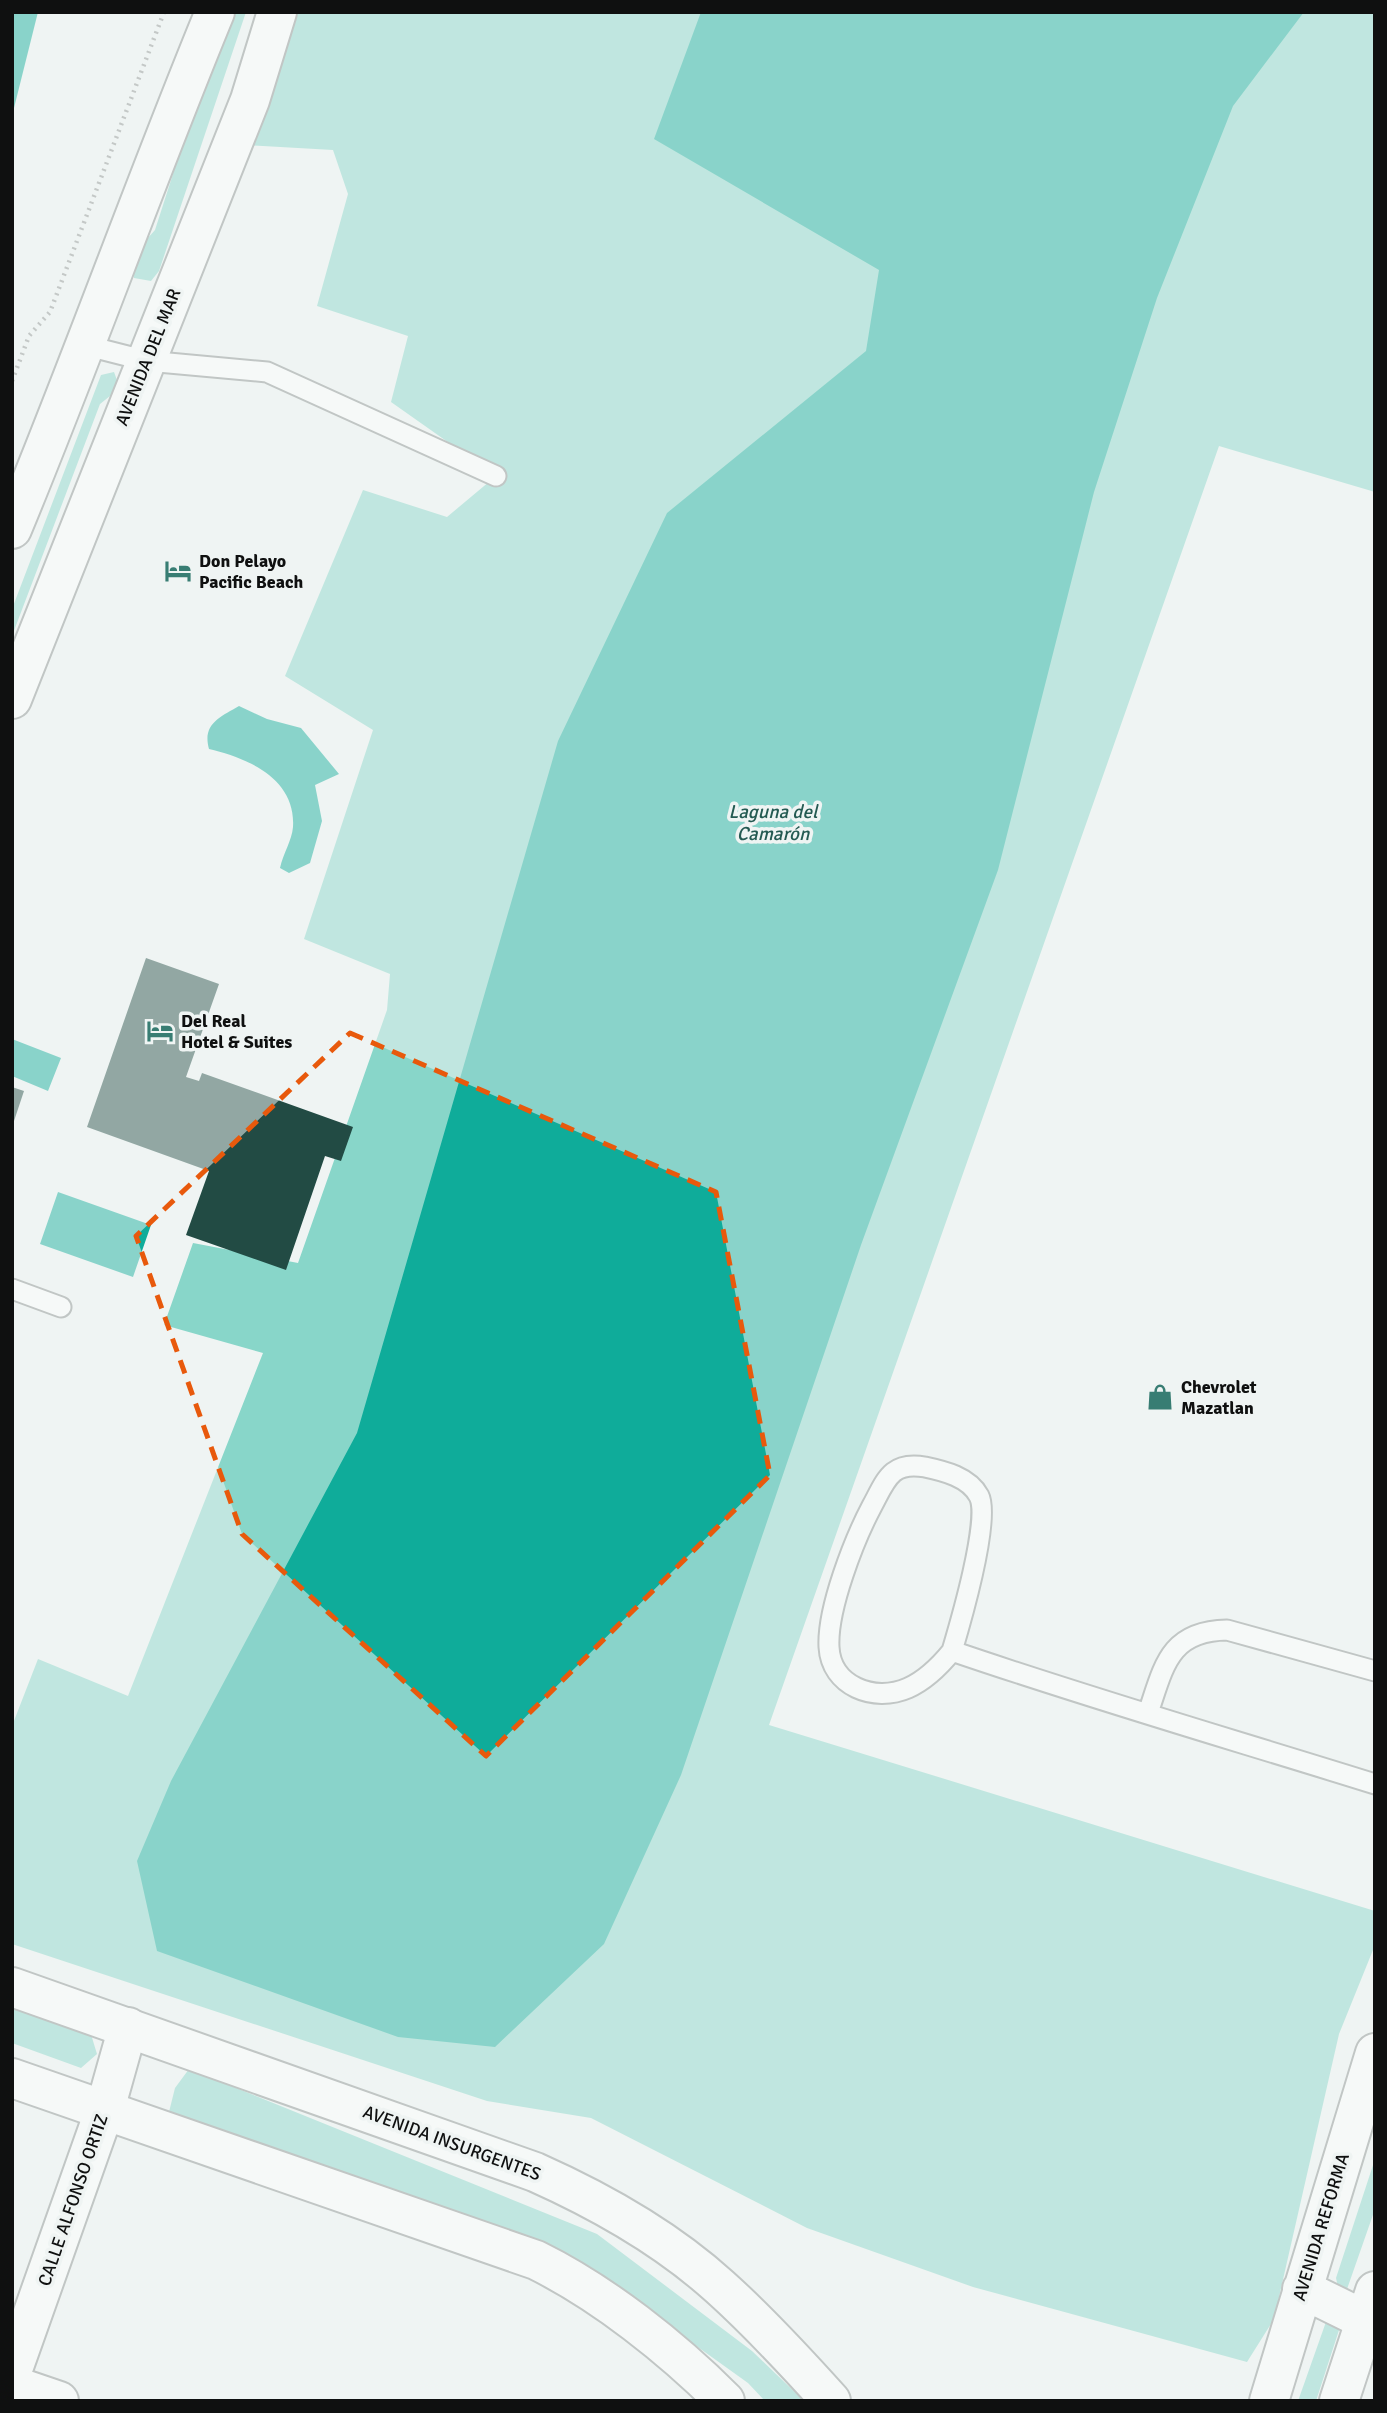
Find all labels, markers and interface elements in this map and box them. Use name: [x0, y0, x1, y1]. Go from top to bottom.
street label: AVENIDA DEL MAR: [110, 285, 186, 429]
place label: Don Pelayo Pacific Beach: [199, 550, 303, 593]
hotel icon: Don Pelayo Pacific Beach: [163, 556, 193, 586]
water label: Laguna del Camarón: [728, 800, 819, 846]
place label: Del Real Hotel & Suites: [181, 1010, 292, 1053]
hotel icon: Del Real Hotel & Suites: [145, 1016, 175, 1046]
place label: Chevrolet Mazatlan: [1181, 1376, 1257, 1419]
shop icon: Chevrolet Mazatlan: [1145, 1382, 1175, 1412]
street label: AVENIDA INSURGENTES: [360, 2101, 544, 2185]
street label: CALLE ALFONSO ORTIZ: [33, 2111, 113, 2289]
street label: AVENIDA REFORMA: [1288, 2151, 1354, 2303]

